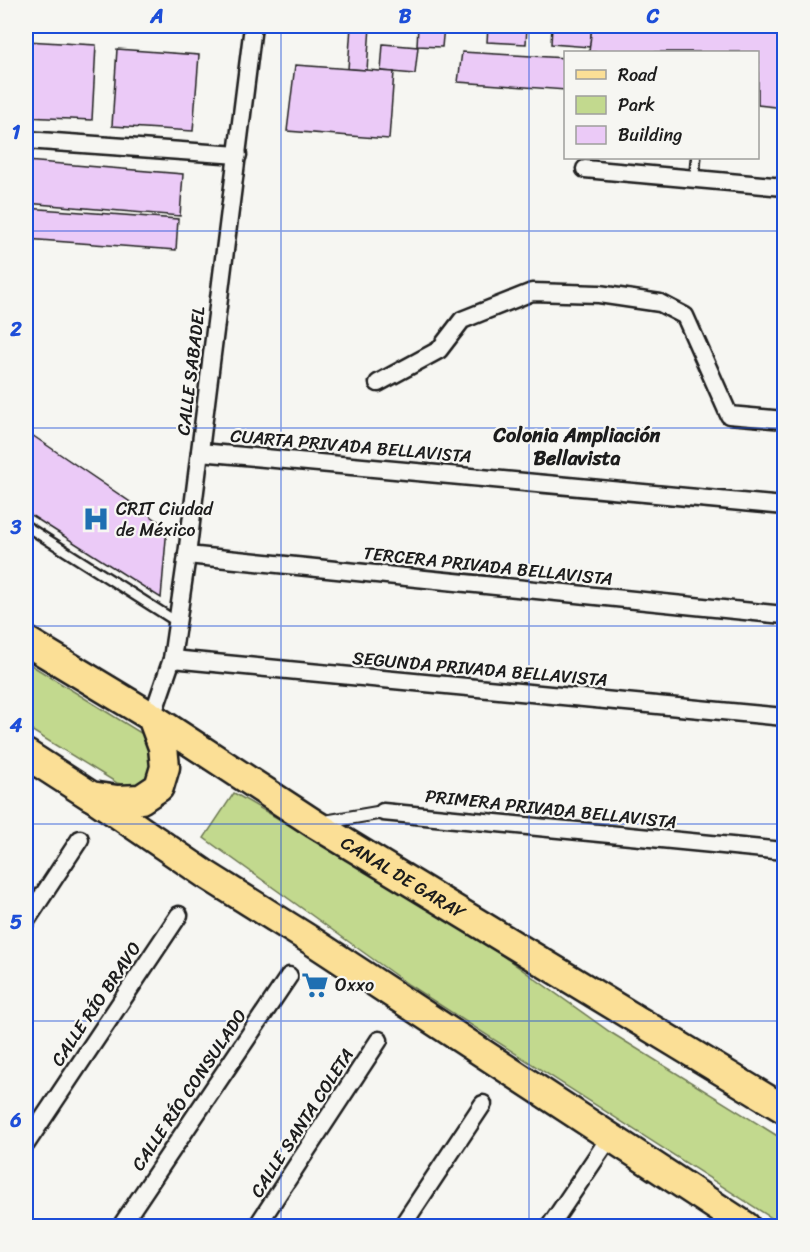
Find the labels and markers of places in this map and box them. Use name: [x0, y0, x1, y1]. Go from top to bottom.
place label: CRIT Ciudad de México: [116, 493, 214, 546]
hospital icon: CRIT Ciudad de México: [81, 504, 111, 534]
place label: Oxxo: [335, 969, 374, 1001]
supermarket icon: Oxxo: [300, 970, 330, 1000]

